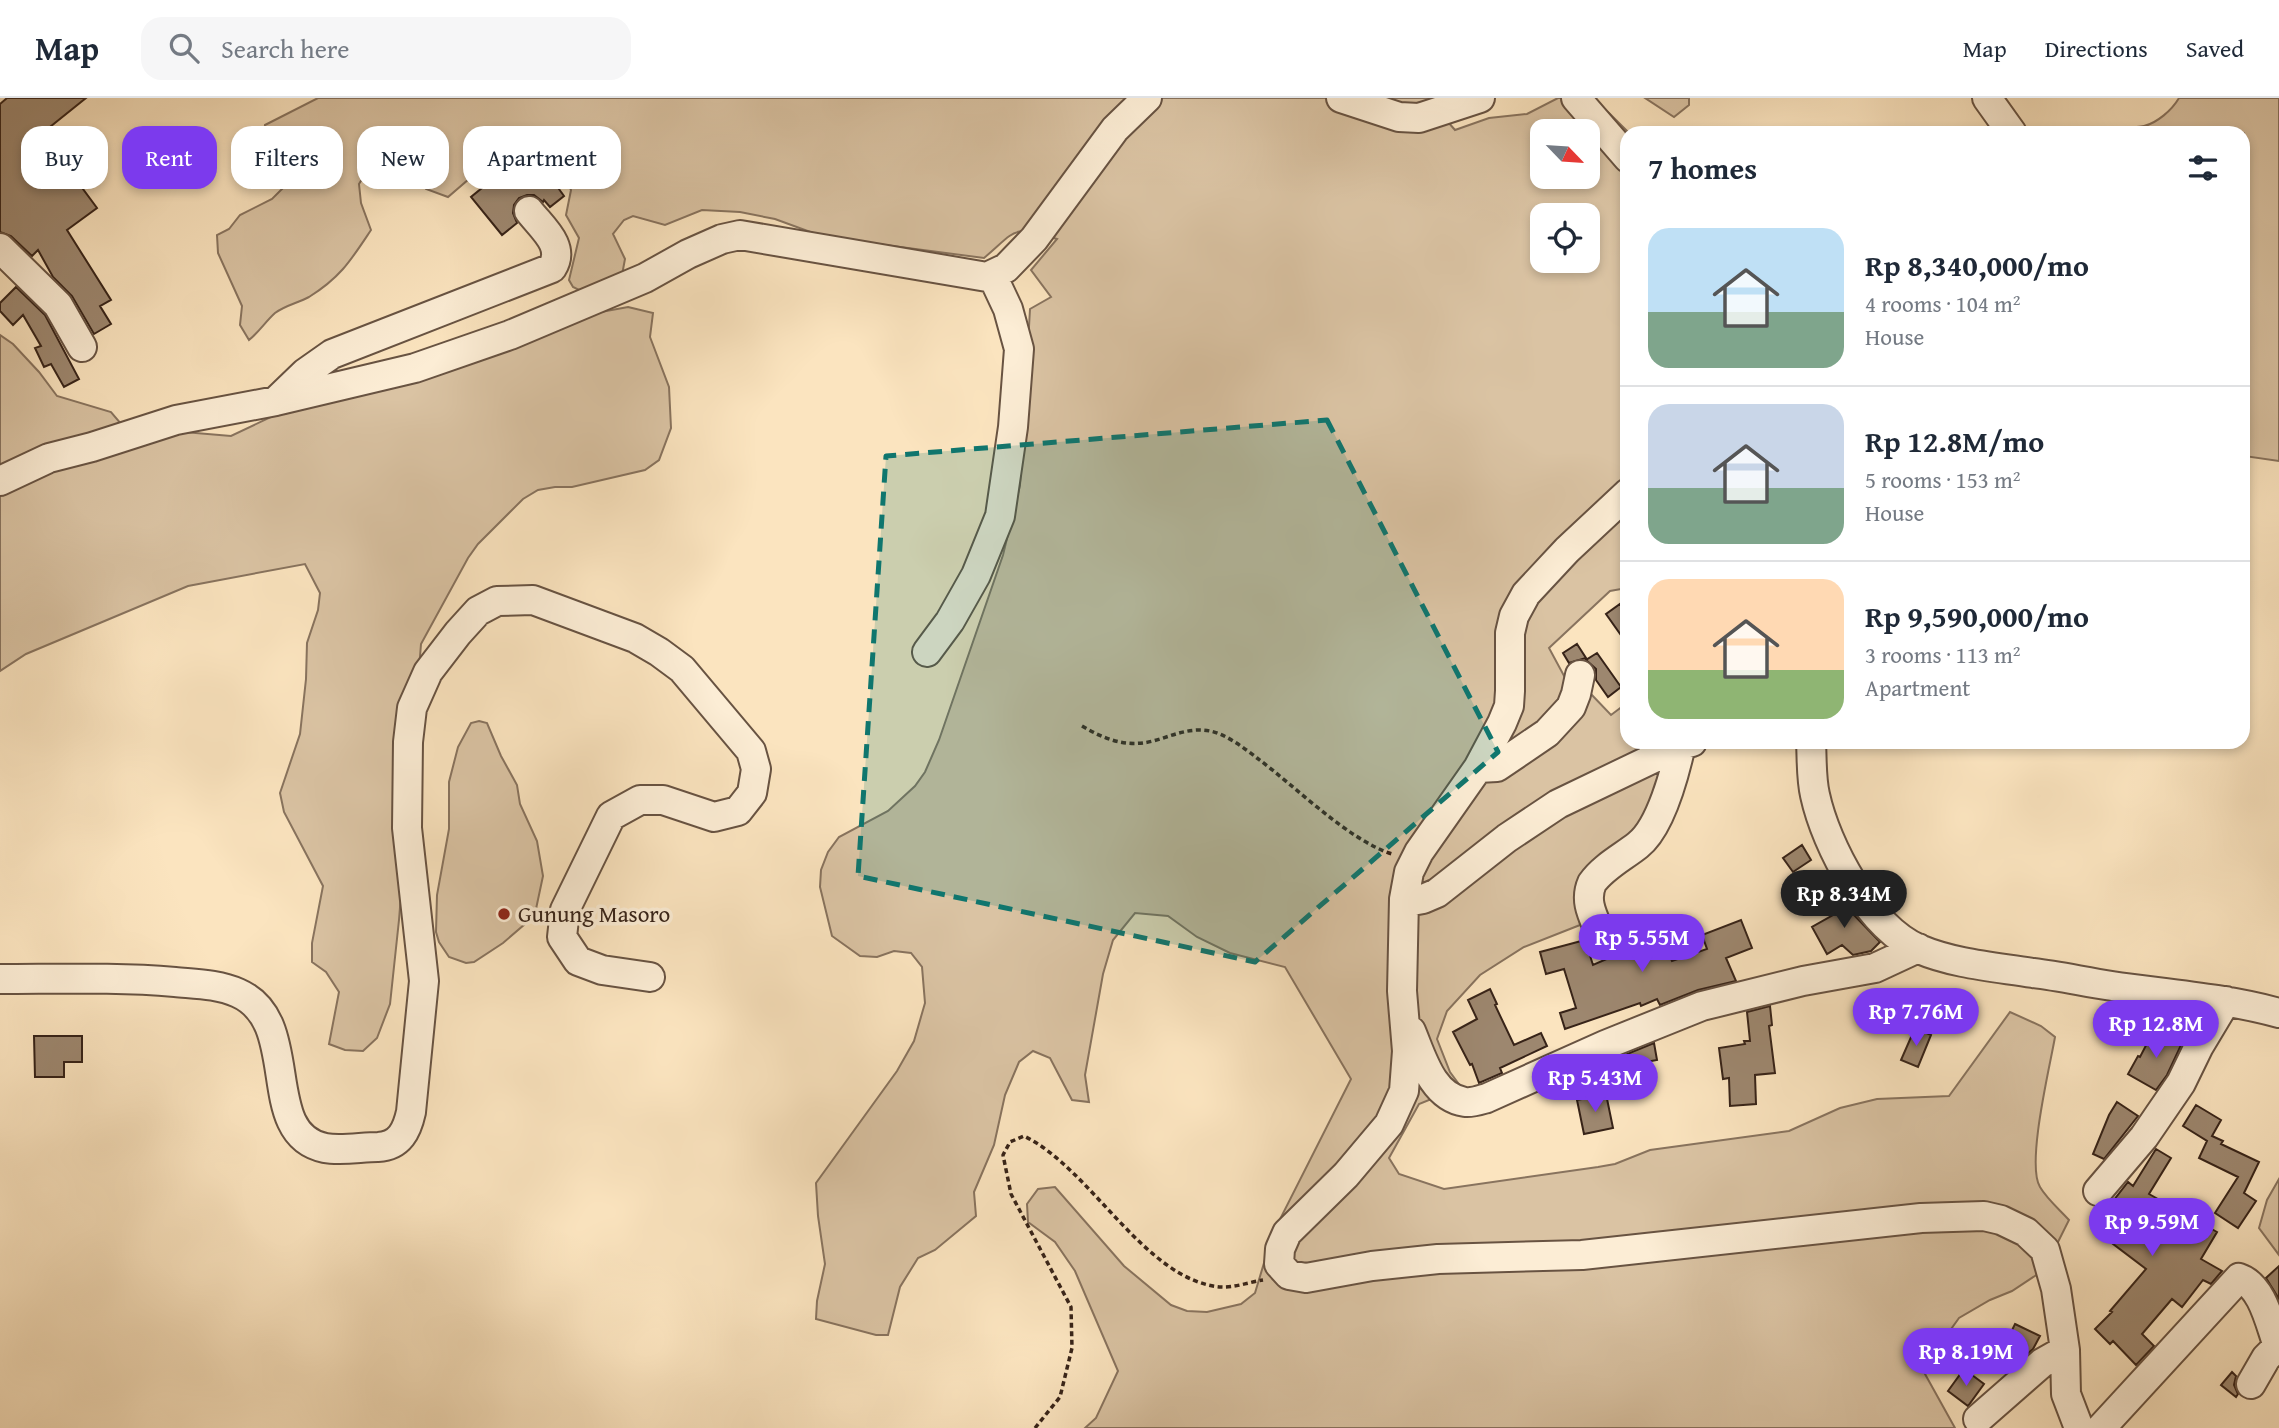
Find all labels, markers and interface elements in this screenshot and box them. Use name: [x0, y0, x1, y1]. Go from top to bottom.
search box: [141, 17, 631, 80]
text: Map: [35, 24, 99, 72]
icon: search: [165, 29, 203, 67]
text: Search here: [221, 29, 349, 68]
text: Map: [1963, 31, 2007, 66]
text: Directions: [2045, 31, 2148, 66]
text: Saved: [2186, 31, 2244, 66]
north arrow: [1530, 119, 1600, 189]
map controls: [1530, 119, 1600, 273]
chip: Buy: [21, 126, 108, 189]
chip: Rent: [122, 126, 217, 189]
chip: Filters: [231, 126, 343, 189]
chip: New: [357, 126, 449, 189]
chip: Apartment: [463, 126, 621, 189]
text: 7 homes: [1648, 146, 1757, 190]
icon: filters: [2184, 149, 2222, 187]
button: locate: [1530, 203, 1600, 273]
text: Rp 8,340,000/mo: [1865, 243, 2089, 287]
icon: home: [1704, 256, 1788, 340]
text: 4 rooms · 104 m²: [1865, 287, 2020, 320]
text: House: [1865, 320, 1924, 353]
text: Rp 12.8M/mo: [1865, 419, 2044, 463]
icon: home: [1704, 432, 1788, 516]
text: 5 rooms · 153 m²: [1865, 463, 2020, 496]
text: House: [1865, 496, 1924, 529]
text: Rp 9,590,000/mo: [1865, 594, 2089, 638]
icon: home: [1704, 607, 1788, 691]
text: 3 rooms · 113 m²: [1865, 638, 2020, 671]
text: Apartment: [1865, 671, 1970, 704]
pin: Rp 8.34M: [1772, 870, 1916, 930]
text: Rp 8.34M: [1797, 876, 1891, 909]
place label: Gunung Masoro: [518, 897, 670, 930]
marker: Gunung Masoro: [496, 906, 512, 922]
pin: Rp 5.55M: [1570, 914, 1714, 974]
text: Rp 5.55M: [1595, 920, 1689, 953]
pin: Rp 7.76M: [1844, 988, 1988, 1048]
text: Rp 7.76M: [1869, 994, 1963, 1027]
pin: Rp 12.8M: [2084, 1000, 2228, 1060]
text: Rp 12.8M: [2109, 1006, 2203, 1039]
pin: Rp 5.43M: [1523, 1054, 1667, 1114]
text: Rp 5.43M: [1548, 1060, 1642, 1093]
pin: Rp 9.59M: [2080, 1198, 2224, 1258]
text: Rp 9.59M: [2105, 1204, 2199, 1237]
pin: Rp 8.19M: [1894, 1328, 2038, 1388]
text: Rp 8.19M: [1919, 1334, 2013, 1367]

